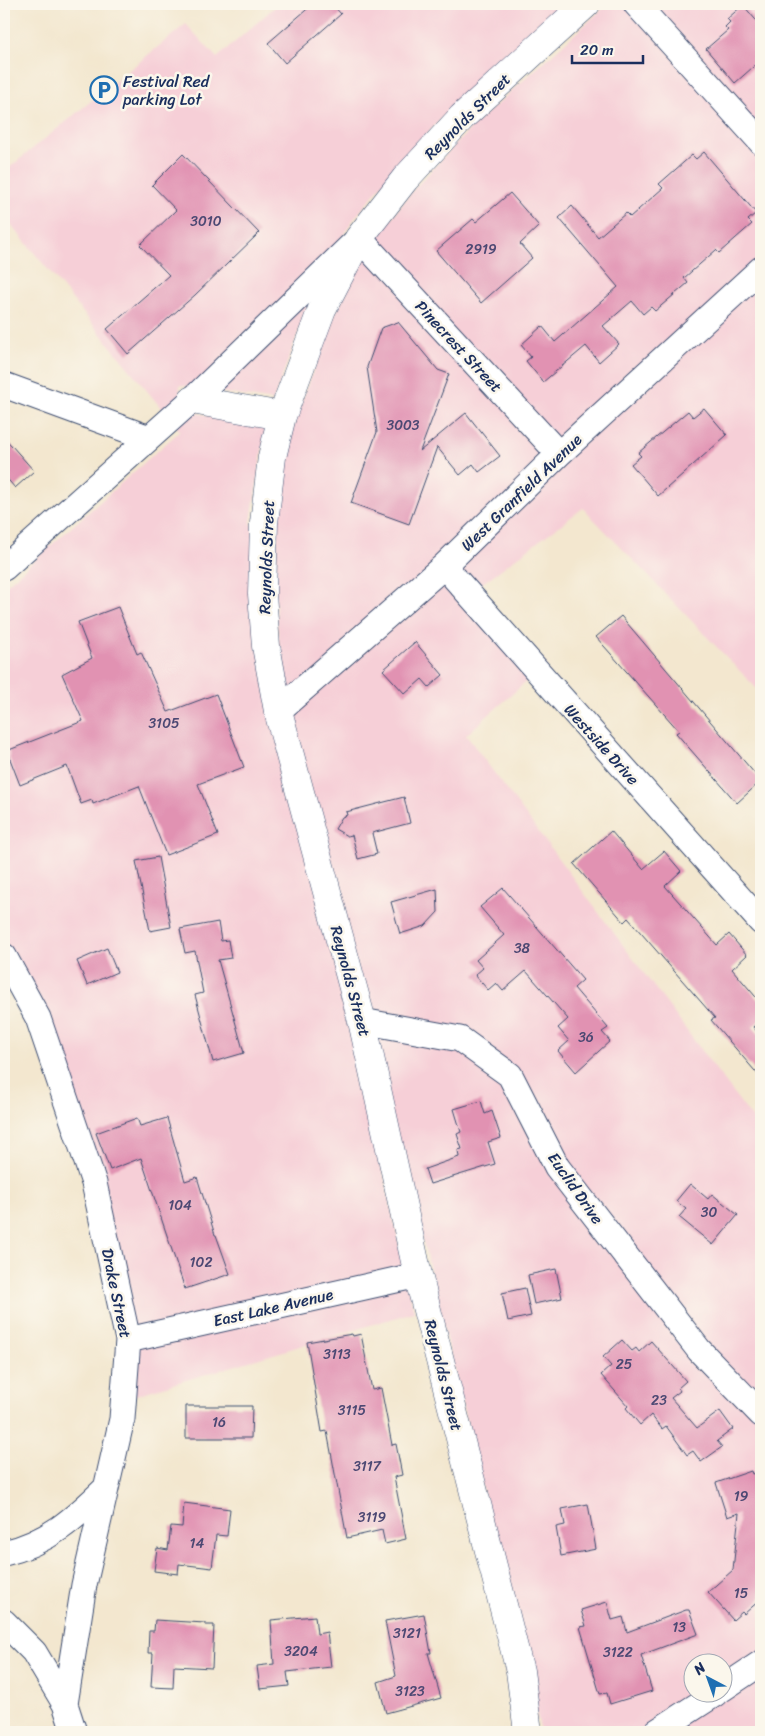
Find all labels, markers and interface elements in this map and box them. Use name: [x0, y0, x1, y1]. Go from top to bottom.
scale bar: [572, 32, 644, 64]
text: 20 m: [580, 37, 614, 63]
street label: Reynolds Street: [417, 66, 518, 167]
place label: Festival Red parking Lot: [122, 67, 211, 114]
parking icon: Festival Red parking Lot: [89, 75, 119, 105]
house number: 3010: [190, 209, 222, 234]
house number: 2919: [465, 237, 497, 262]
street label: Pinecrest Street: [408, 293, 510, 399]
house number: 3003: [386, 413, 420, 438]
street label: West Granfield Avenue: [454, 426, 589, 558]
street label: Reynolds Street: [250, 500, 283, 614]
street label: Westside Drive: [557, 697, 647, 792]
house number: 3105: [148, 711, 180, 736]
street label: Reynolds Street: [322, 922, 379, 1040]
house number: 38: [514, 936, 531, 961]
house number: 36: [578, 1025, 594, 1050]
street label: Euclid Drive: [540, 1146, 611, 1231]
house number: 104: [168, 1193, 192, 1218]
house number: 30: [701, 1200, 717, 1225]
street label: Drake Street: [93, 1246, 140, 1341]
house number: 102: [190, 1250, 212, 1275]
street label: East Lake Avenue: [210, 1280, 336, 1335]
street label: Reynolds Street: [416, 1316, 471, 1434]
house number: 3113: [323, 1342, 351, 1367]
house number: 25: [616, 1352, 633, 1377]
house number: 23: [651, 1388, 667, 1413]
house number: 3115: [338, 1398, 367, 1423]
house number: 16: [212, 1410, 226, 1435]
house number: 3117: [353, 1454, 382, 1479]
house number: 19: [734, 1484, 749, 1509]
house number: 3119: [358, 1505, 387, 1530]
house number: 14: [190, 1531, 205, 1556]
house number: 15: [734, 1581, 749, 1606]
house number: 13: [672, 1615, 686, 1640]
house number: 3121: [393, 1621, 421, 1646]
house number: 3204: [284, 1639, 318, 1664]
house number: 3122: [603, 1640, 633, 1665]
north arrow: [682, 1654, 732, 1704]
text: N: [687, 1656, 712, 1682]
house number: 3123: [395, 1679, 425, 1704]

